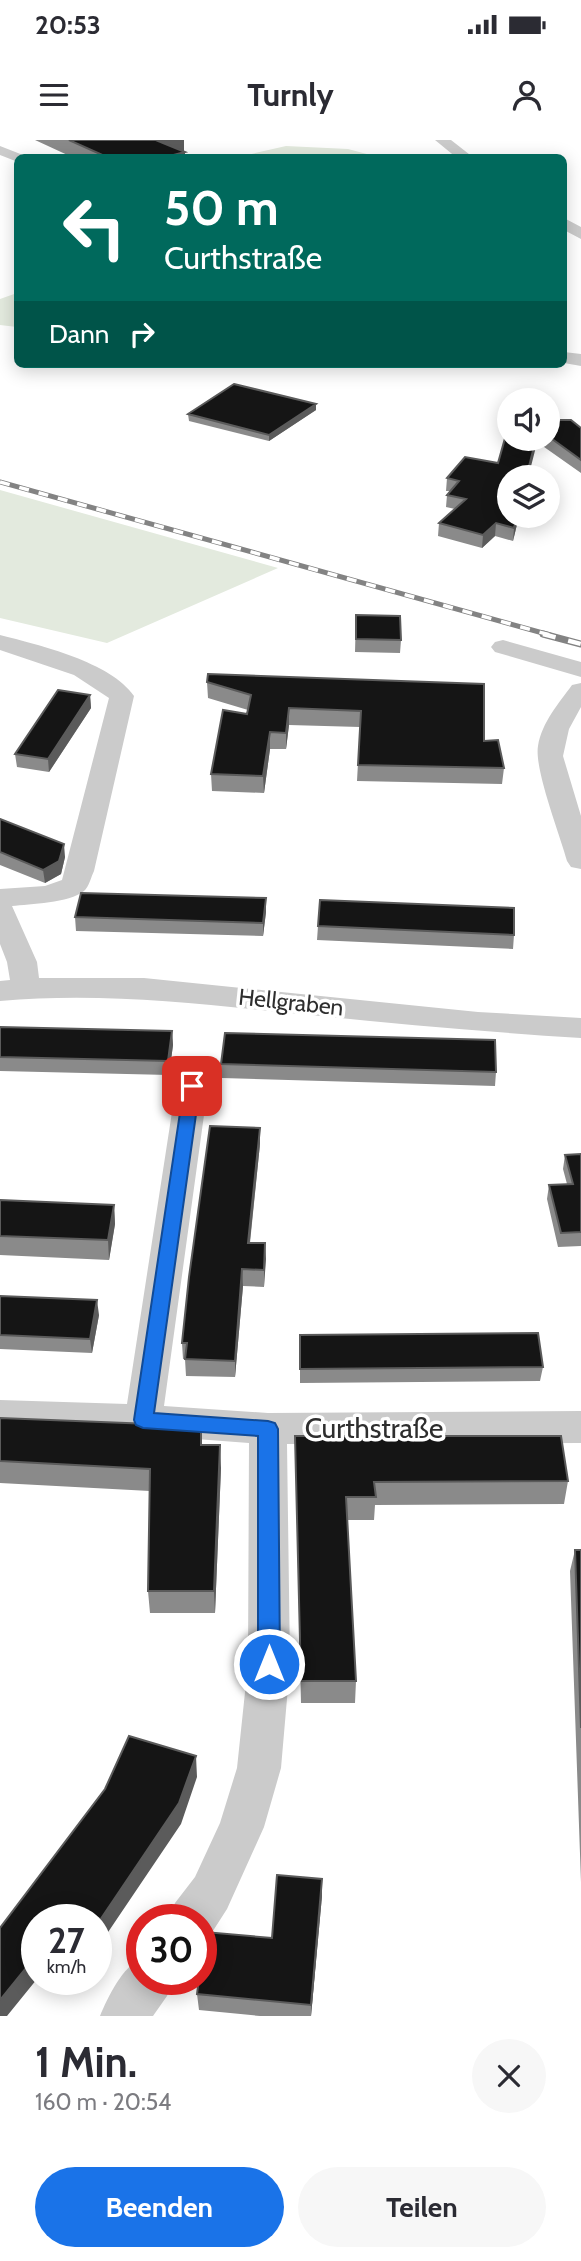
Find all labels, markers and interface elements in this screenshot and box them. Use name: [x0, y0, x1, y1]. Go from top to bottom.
text: 20:53: [35, 9, 101, 41]
text: Turnly: [247, 75, 334, 114]
icon: menu: [35, 76, 73, 114]
icon: person: [508, 76, 546, 114]
text: 50 m: [164, 178, 279, 237]
icon: left: [49, 182, 140, 273]
text: Curthstraße: [164, 238, 322, 277]
icon: right: [123, 315, 161, 353]
text: Dann: [49, 318, 109, 350]
map controls: [497, 388, 560, 528]
button: sound: [497, 388, 560, 451]
button: layers: [497, 465, 560, 528]
street label: Hellgraben: [237, 983, 345, 1021]
pin: [162, 1056, 222, 1116]
icon: arrive: [173, 1067, 211, 1105]
street label: Curthstraße: [305, 1411, 443, 1445]
position arrow: [232, 1627, 306, 1701]
speed limit sign: 30: [126, 1904, 217, 1995]
text: 27: [48, 1919, 85, 1962]
text: km/h: [47, 1956, 86, 1978]
text: 1 Min.: [35, 2036, 137, 2088]
button: close: [472, 2039, 546, 2113]
text: 160 m · 20:54: [35, 2088, 171, 2116]
button: Beenden: [35, 2167, 284, 2247]
button: Teilen: [298, 2167, 546, 2247]

